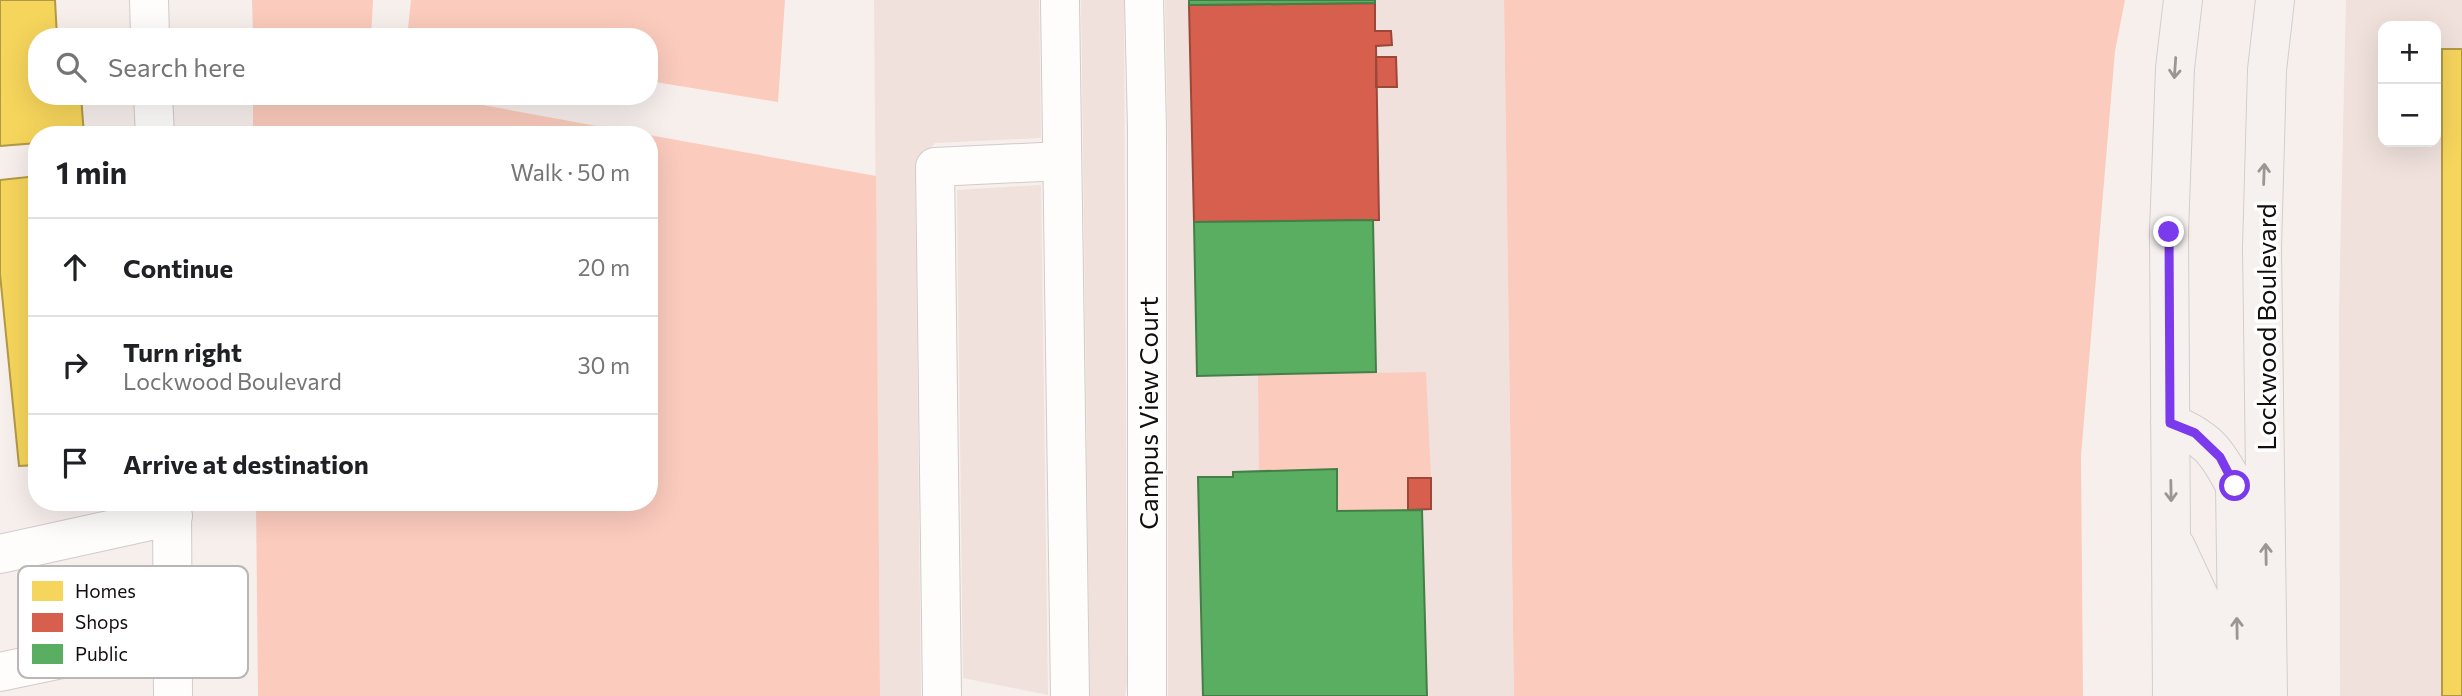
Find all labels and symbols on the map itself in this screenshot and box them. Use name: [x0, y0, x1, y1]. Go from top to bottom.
one-way arrow: [2168, 56, 2181, 79]
one-way arrow: [2258, 163, 2271, 186]
street label: Lockwood Boulevard: [2250, 203, 2281, 451]
route end: [2153, 216, 2184, 247]
street label: Campus View Court: [1132, 296, 1163, 530]
route start: [2219, 470, 2250, 501]
one-way arrow: [2164, 479, 2178, 502]
one-way arrow: [2260, 543, 2273, 566]
legend: [18, 566, 248, 678]
text: Homes: [75, 579, 136, 602]
text: Shops: [75, 610, 128, 633]
one-way arrow: [2231, 617, 2244, 640]
text: Public: [75, 642, 128, 665]

